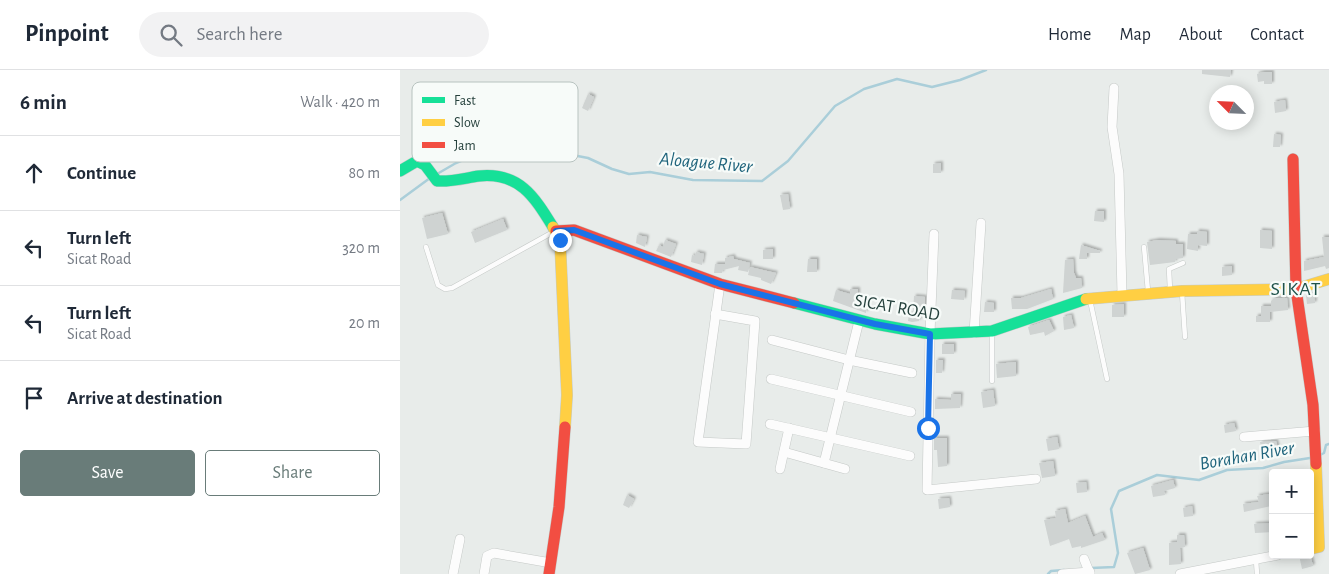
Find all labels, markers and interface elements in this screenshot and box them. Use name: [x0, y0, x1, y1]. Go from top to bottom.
search box: [139, 12, 489, 57]
icon: search: [157, 21, 185, 49]
text: Pinpoint: [25, 22, 109, 46]
text: Search here: [197, 25, 283, 44]
text: Home: [1048, 26, 1091, 44]
text: Map: [1119, 26, 1151, 44]
text: About: [1179, 26, 1222, 44]
text: Contact: [1250, 26, 1304, 44]
legend: [412, 82, 578, 162]
north arrow: [1209, 85, 1254, 130]
text: 6 min: [20, 92, 67, 113]
text: Walk · 420 m: [300, 94, 380, 110]
text: Fast: [454, 94, 476, 108]
text: Slow: [454, 116, 481, 130]
text: Jam: [454, 139, 476, 153]
water label: Aloague River: [658, 149, 754, 177]
icon: ahead: [20, 159, 48, 187]
text: Continue: [67, 164, 136, 183]
text: 80 m: [349, 165, 380, 181]
text: Turn left: [67, 229, 131, 248]
route end: [549, 229, 572, 252]
icon: left: [20, 234, 48, 262]
text: 320 m: [342, 240, 380, 256]
text: Sicat Road: [67, 251, 131, 267]
district label: SIKAT: [1271, 279, 1321, 299]
street label: SICAT ROAD: [853, 292, 941, 324]
text: Turn left: [67, 304, 131, 323]
icon: left: [20, 309, 48, 337]
text: 20 m: [349, 315, 380, 331]
text: Sicat Road: [67, 326, 131, 342]
icon: arrive: [20, 384, 48, 412]
text: Arrive at destination: [67, 389, 223, 408]
route start: [917, 417, 940, 440]
water label: Borahan River: [1198, 438, 1297, 474]
button: Save: [20, 450, 195, 496]
button: Share: [205, 450, 380, 496]
map controls: [1269, 469, 1314, 559]
button: +: [1269, 469, 1314, 514]
button: −: [1269, 514, 1314, 559]

